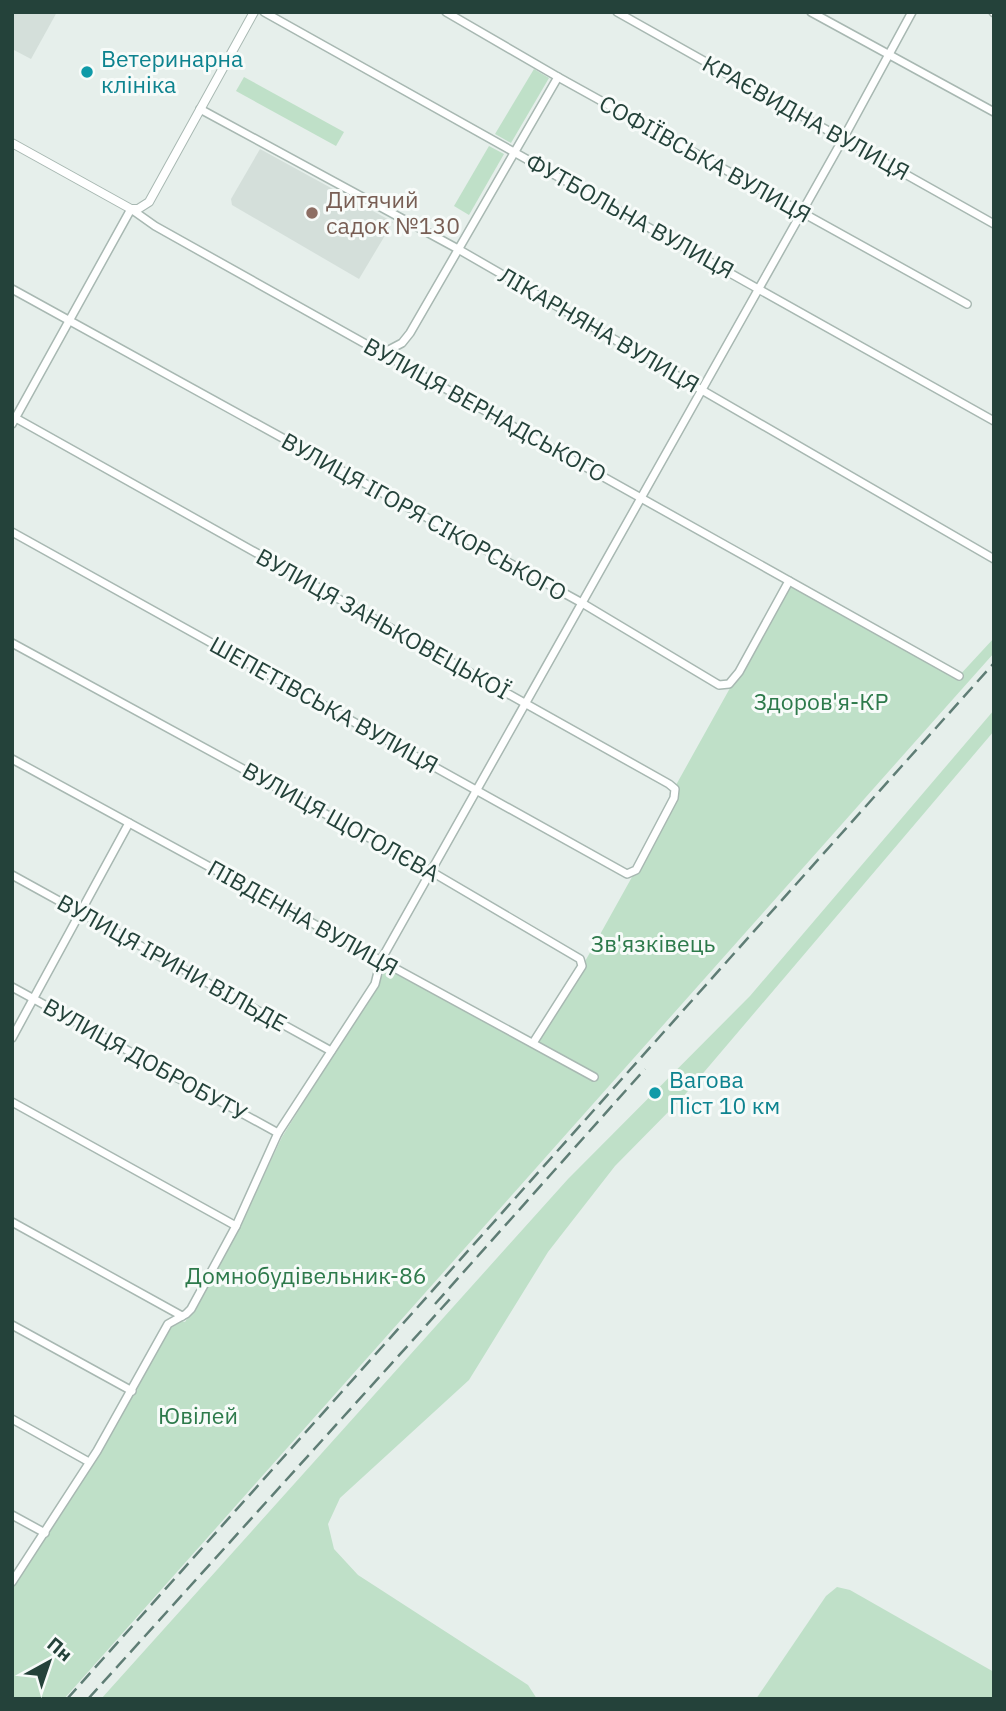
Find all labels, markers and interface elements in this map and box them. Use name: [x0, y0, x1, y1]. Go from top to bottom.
place label: Ветеринарна клініка: [101, 43, 243, 99]
street label: КРАЄВИДНА ВУЛИЦЯ: [698, 48, 915, 187]
marker: Ветеринарна клініка: [79, 64, 95, 80]
street label: СОФІЇВСЬКА ВУЛИЦЯ: [594, 87, 817, 229]
street label: ФУТБОЛЬНА ВУЛИЦЯ: [521, 145, 740, 285]
place label: Дитячий садок №130: [326, 184, 460, 240]
marker: Дитячий садок №130: [304, 205, 320, 221]
street label: ЛІКАРНЯНА ВУЛИЦЯ: [494, 259, 705, 399]
street label: ВУЛИЦЯ ВЕРНАДСЬКОГО: [359, 330, 612, 488]
street label: ВУЛИЦЯ ІГОРЯ СІКОРСЬКОГО: [277, 425, 572, 607]
street label: ВУЛИЦЯ ЗАНЬКОВЕЦЬКОЇ: [251, 541, 516, 705]
street label: ШЕПЕТІВСЬКА ВУЛИЦЯ: [205, 629, 444, 779]
park label: Здоров'я-КР: [754, 686, 889, 716]
street label: ВУЛИЦЯ ЩОГОЛЄВА: [238, 754, 446, 888]
street label: ПІВДЕННА ВУЛИЦЯ: [203, 852, 404, 982]
street label: ВУЛИЦЯ ІРИНИ ВІЛЬДЕ: [52, 886, 293, 1038]
park label: Зв'язківець: [591, 928, 716, 958]
street label: ВУЛИЦЯ ДОБРОБУТУ: [38, 991, 253, 1128]
place label: Вагова Піст 10 км: [669, 1064, 780, 1120]
marker: Вагова Піст 10 км: [647, 1085, 663, 1101]
park label: Домнобудівельник-86: [185, 1260, 427, 1290]
park label: Ювілей: [158, 1400, 238, 1430]
north arrow: [14, 1627, 84, 1697]
text: Пн: [43, 1632, 77, 1666]

